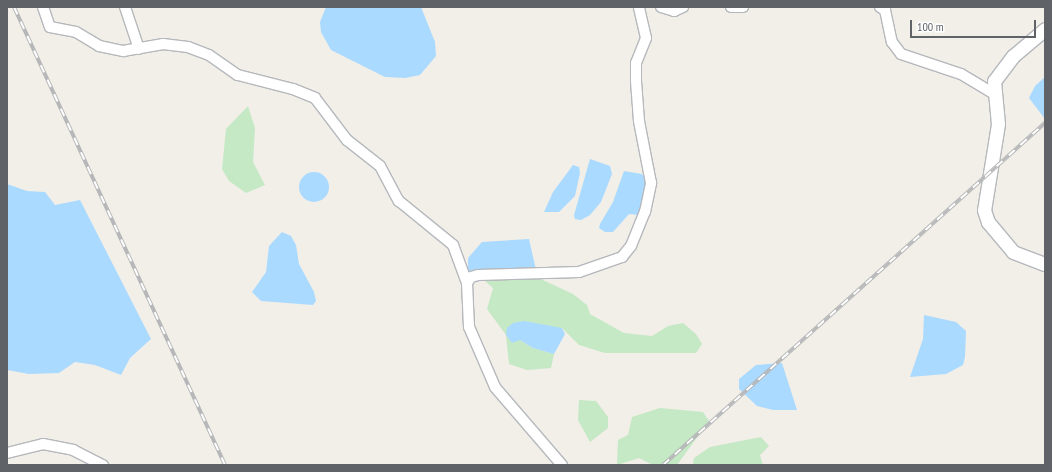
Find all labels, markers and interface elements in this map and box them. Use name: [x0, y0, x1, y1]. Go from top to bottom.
scale bar: [912, 12, 1038, 38]
text: 100 m: [917, 19, 944, 34]

